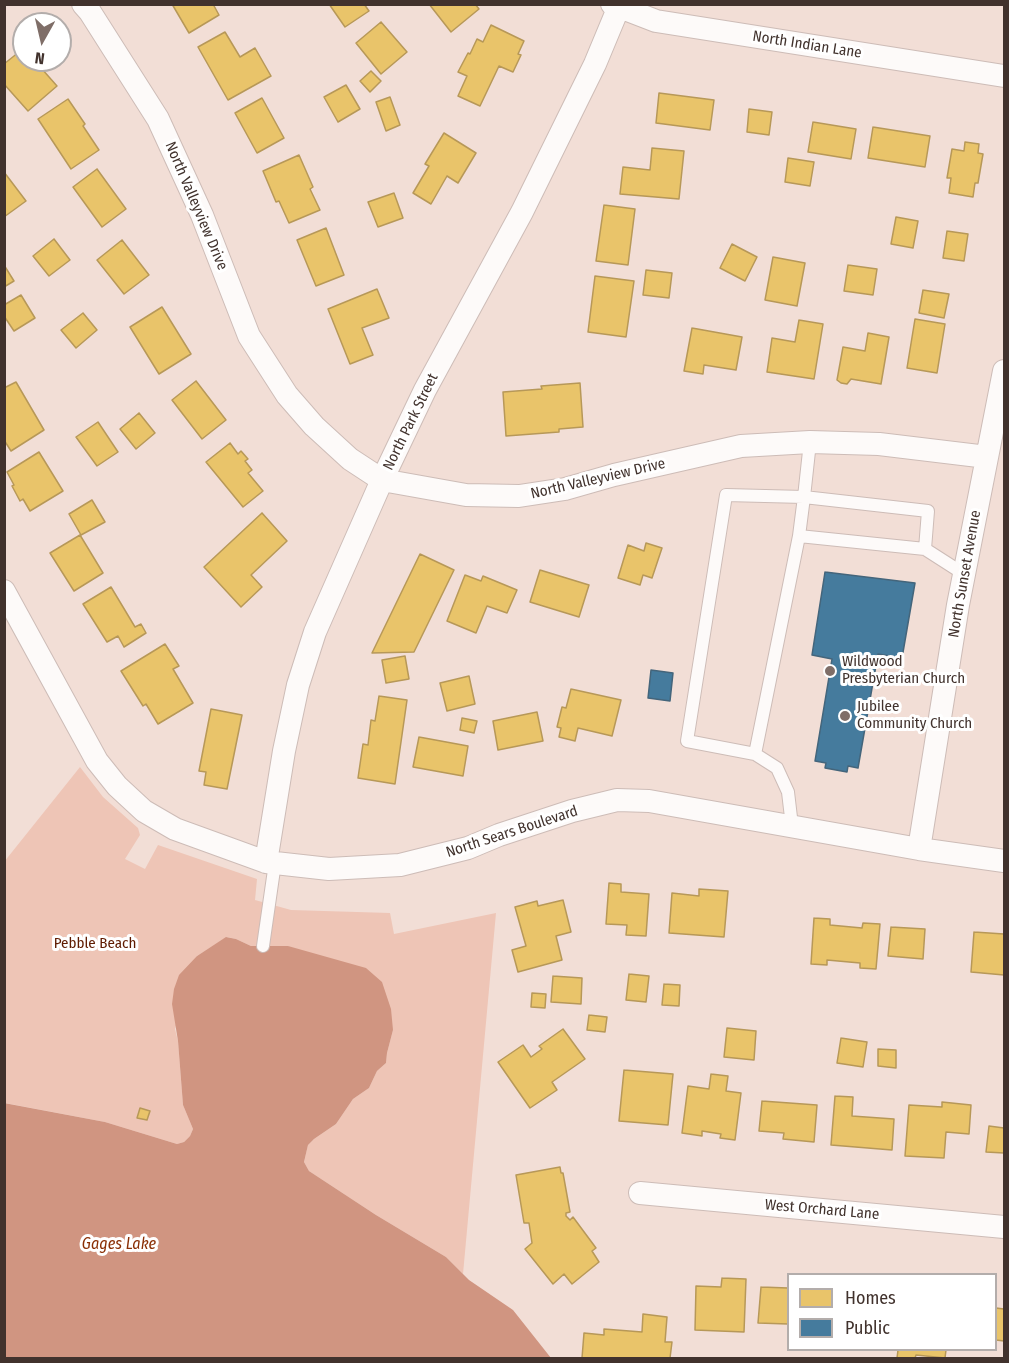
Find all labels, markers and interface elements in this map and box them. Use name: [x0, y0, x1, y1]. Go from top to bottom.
north arrow: [12, 12, 72, 72]
street label: North Indian Lane: [751, 27, 863, 63]
text: N: [34, 48, 46, 68]
street label: North Valleyview Drive: [161, 139, 231, 273]
street label: North Park Street: [380, 371, 442, 473]
street label: North Valleyview Drive: [529, 455, 667, 503]
street label: North Sunset Avenue: [945, 509, 985, 639]
place label: Wildwood Presbyterian Church: [842, 653, 965, 688]
marker: Wildwood Presbyterian Church: [823, 664, 837, 678]
place label: Jubilee Community Church: [857, 698, 972, 733]
marker: Jubilee Community Church: [838, 709, 852, 723]
street label: North Sears Boulevard: [444, 802, 580, 862]
park label: Pebble Beach: [54, 935, 136, 953]
street label: West Orchard Lane: [764, 1196, 880, 1224]
water label: Gages Lake: [82, 1235, 156, 1255]
legend: [787, 1273, 997, 1351]
text: Homes: [845, 1287, 896, 1309]
text: Public: [845, 1317, 890, 1339]

